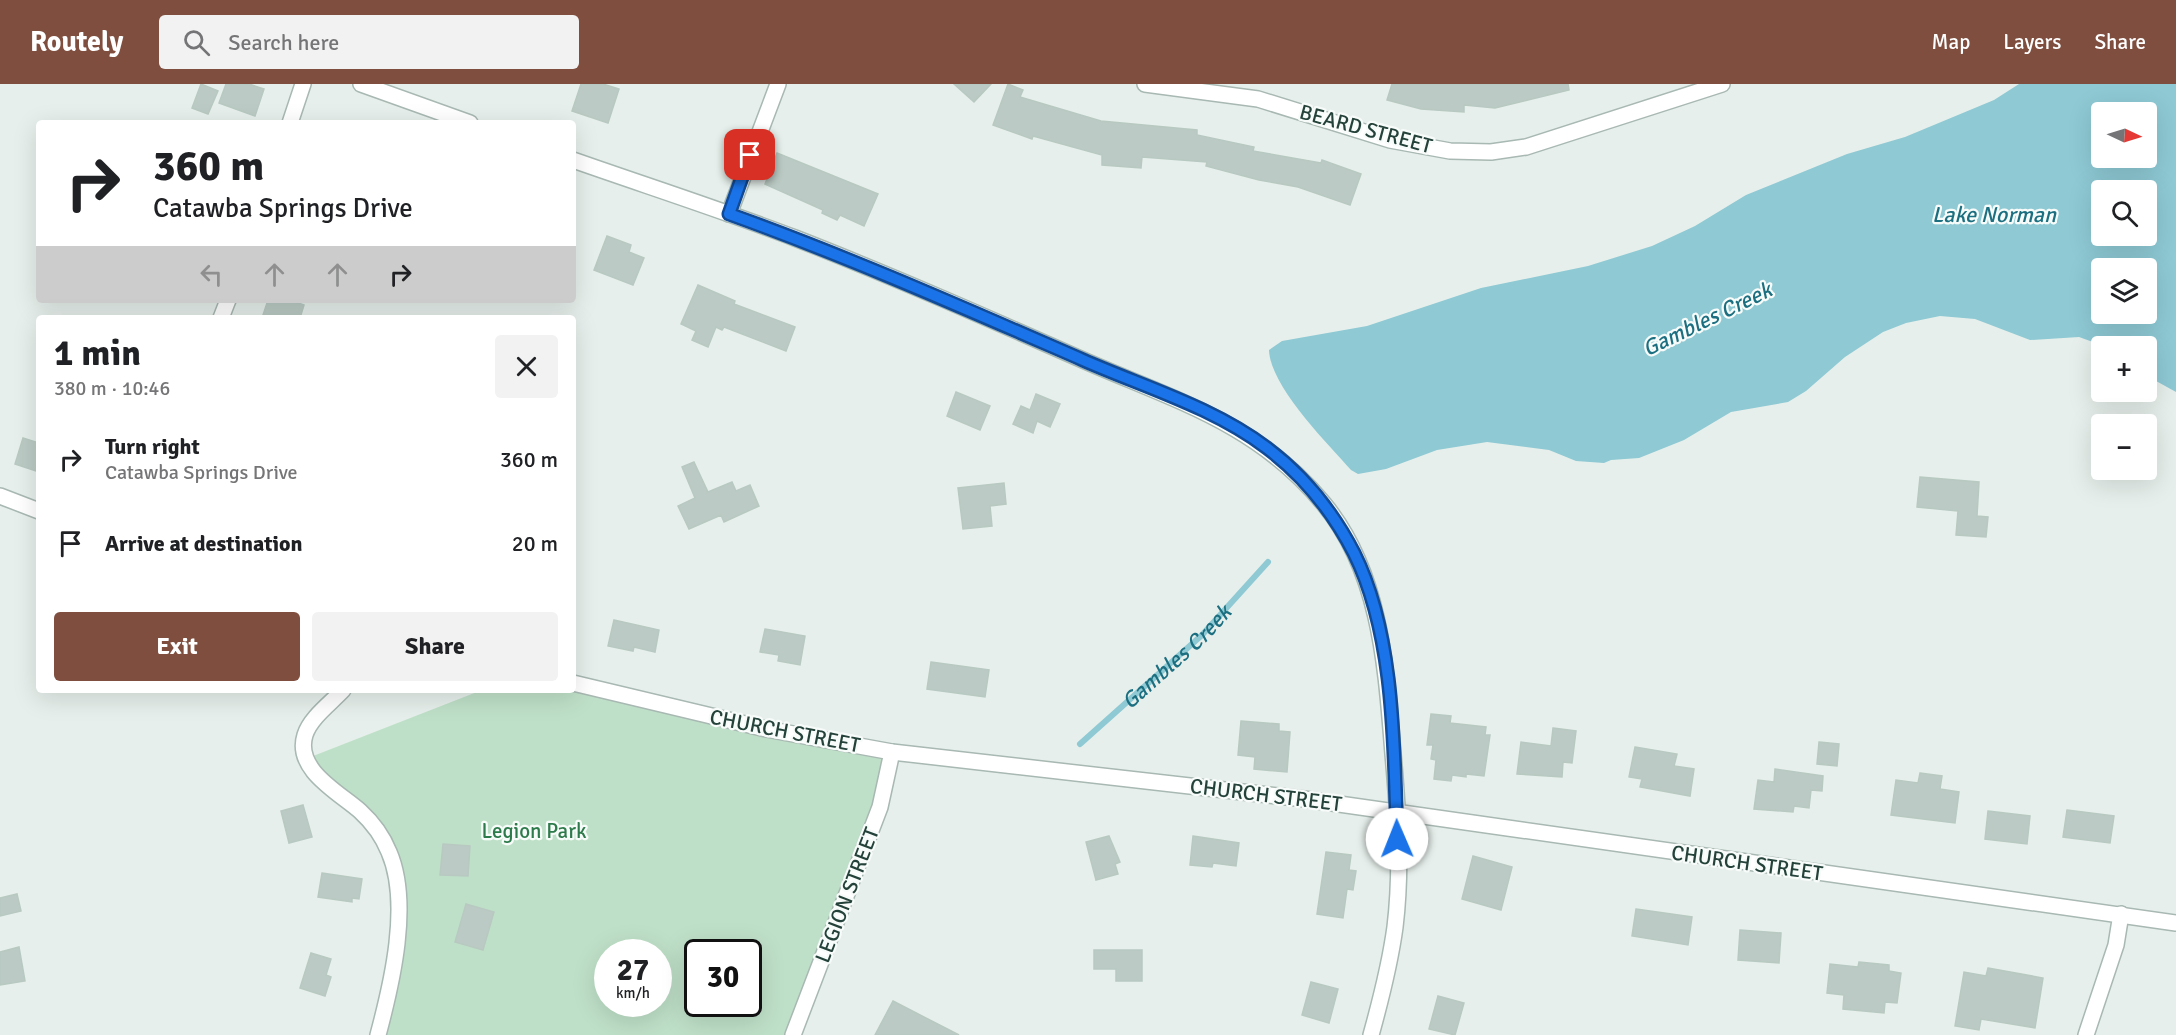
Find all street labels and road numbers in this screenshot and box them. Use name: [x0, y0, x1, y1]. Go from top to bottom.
street label: BEARD STREET: [1297, 99, 1436, 159]
street label: CHURCH STREET: [708, 704, 863, 758]
street label: CHURCH STREET: [1189, 773, 1344, 817]
street label: LEGION STREET: [809, 823, 885, 966]
street label: CHURCH STREET: [1670, 839, 1825, 887]

